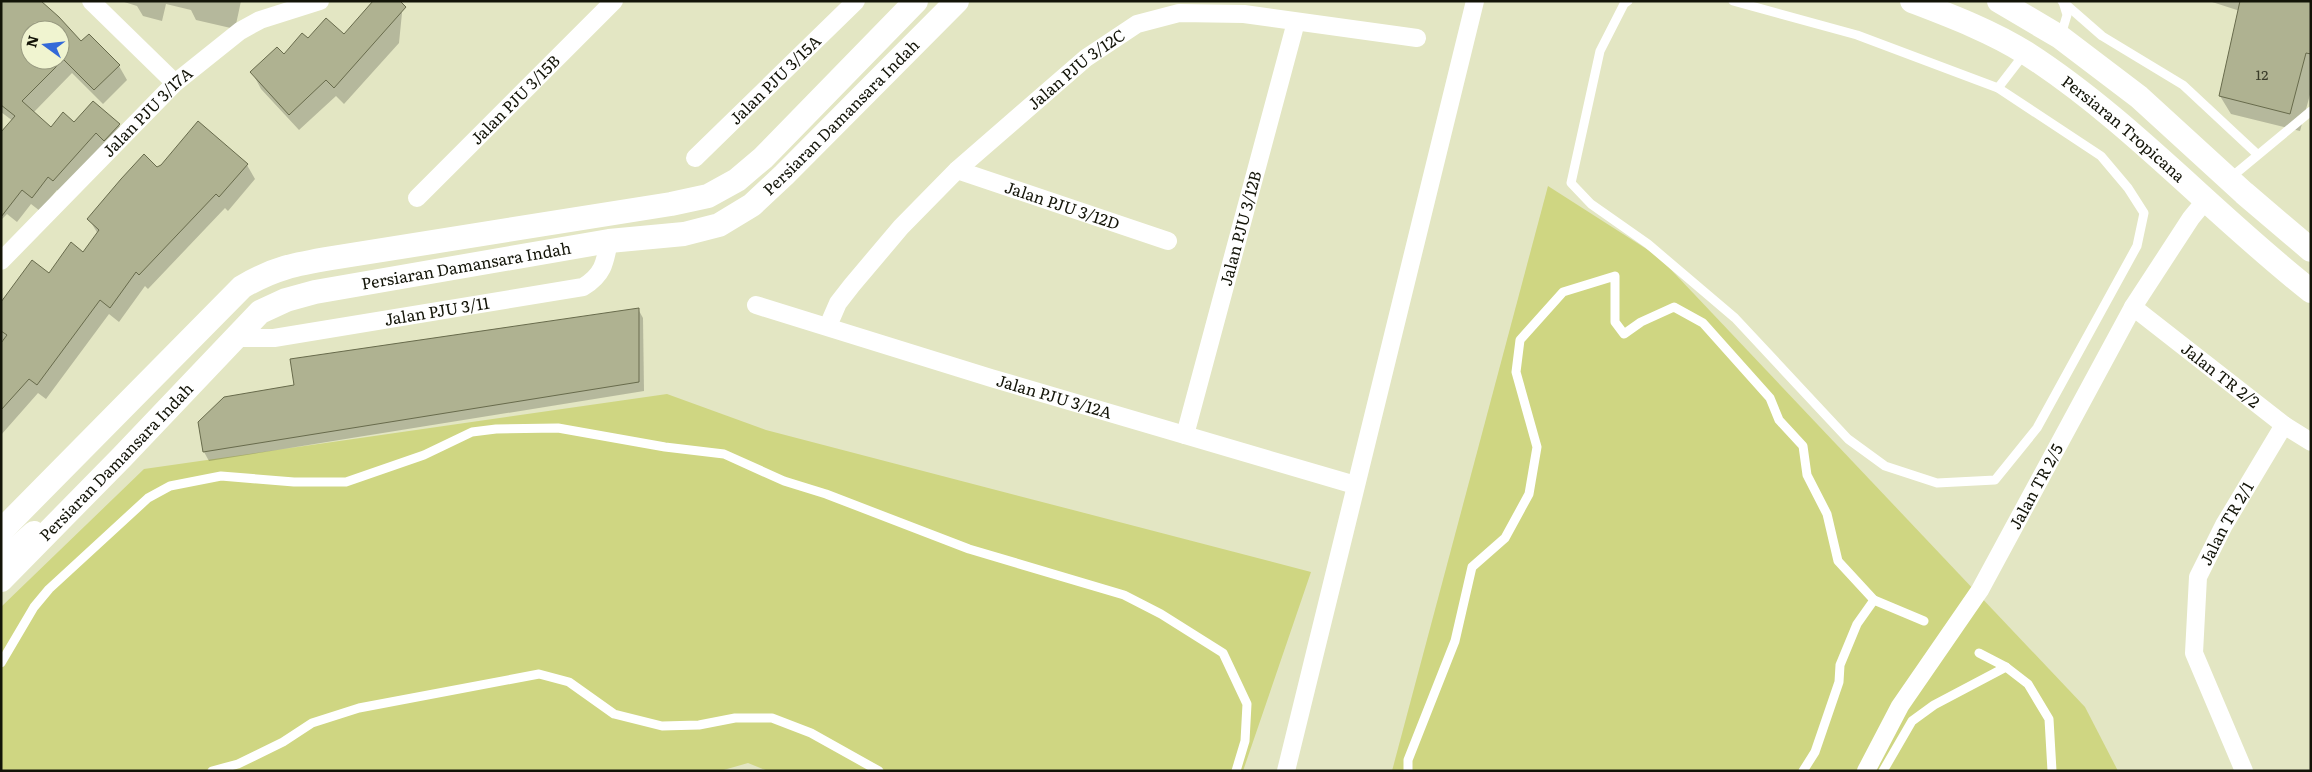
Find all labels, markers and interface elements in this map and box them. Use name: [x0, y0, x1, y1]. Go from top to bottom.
north arrow: [20, 20, 70, 70]
street label: Jalan PJU 3/12C: [1022, 22, 1129, 115]
street label: Jalan PJU 3/15A: [723, 29, 826, 129]
text: N: [20, 33, 43, 50]
street label: Persiaran Damansara Indah: [757, 33, 924, 200]
street label: Jalan PJU 3/15B: [464, 49, 565, 149]
street label: Jalan PJU 3/17A: [96, 60, 197, 162]
house number: 12: [2256, 64, 2268, 84]
street label: Persiaran Tropicana: [2057, 69, 2192, 187]
street label: Jalan PJU 3/12B: [1213, 168, 1267, 288]
street label: Jalan PJU 3/12D: [1002, 174, 1123, 235]
street label: Persiaran Damansara Indah: [359, 235, 573, 295]
street label: Jalan PJU 3/11: [382, 290, 491, 331]
street label: Jalan TR 2/2: [2177, 336, 2266, 413]
street label: Jalan PJU 3/12A: [994, 367, 1115, 424]
street label: Persiaran Damansara Indah: [33, 376, 198, 546]
street label: Jalan TR 2/5: [2002, 439, 2068, 533]
street label: Jalan TR 2/1: [2193, 476, 2259, 569]

